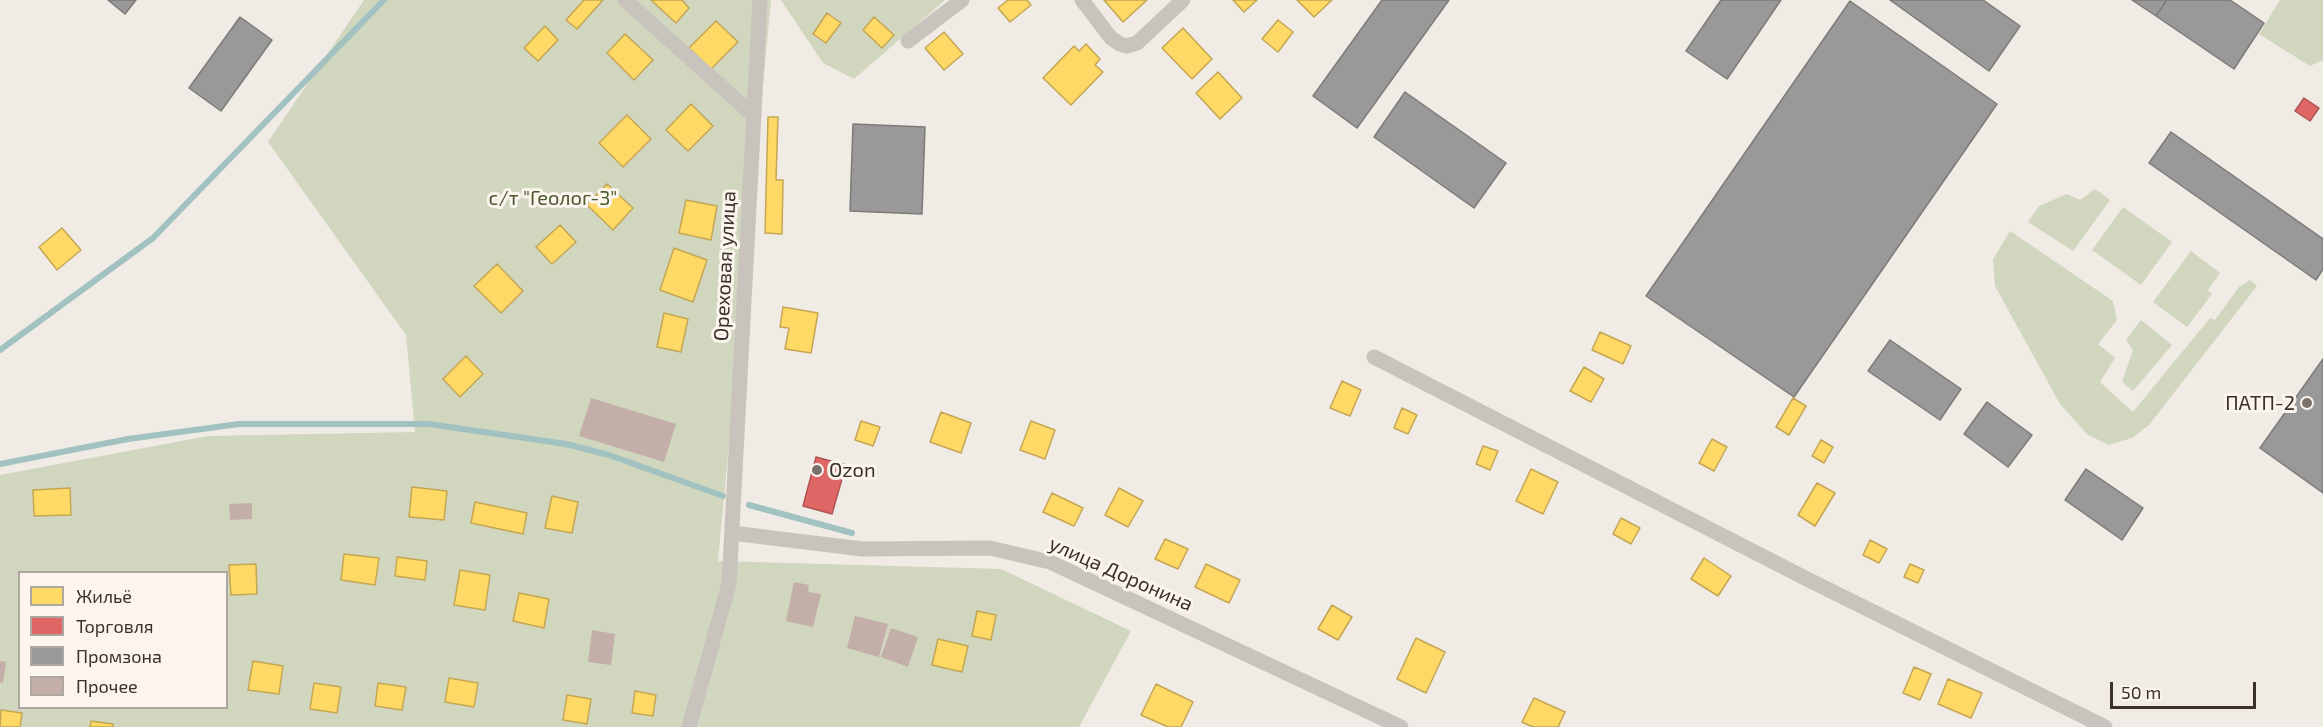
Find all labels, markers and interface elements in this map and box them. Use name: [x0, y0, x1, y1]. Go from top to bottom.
park label: с/т "Геолог-3": [489, 186, 617, 210]
street label: Ореховая улица: [709, 190, 741, 342]
place label: ПАТП-2: [2225, 391, 2295, 415]
marker: ПАТП-2: [2300, 396, 2314, 410]
place label: Ozon: [829, 458, 876, 482]
marker: Ozon: [810, 463, 824, 477]
street label: улица Доронина: [1045, 532, 1197, 616]
legend: [18, 571, 228, 709]
text: Жильё: [76, 585, 132, 607]
text: Торговля: [76, 615, 154, 637]
text: Промзона: [76, 645, 162, 667]
scale bar: [2113, 670, 2258, 708]
text: Прочее: [76, 675, 138, 697]
text: 50 m: [2121, 681, 2161, 703]

